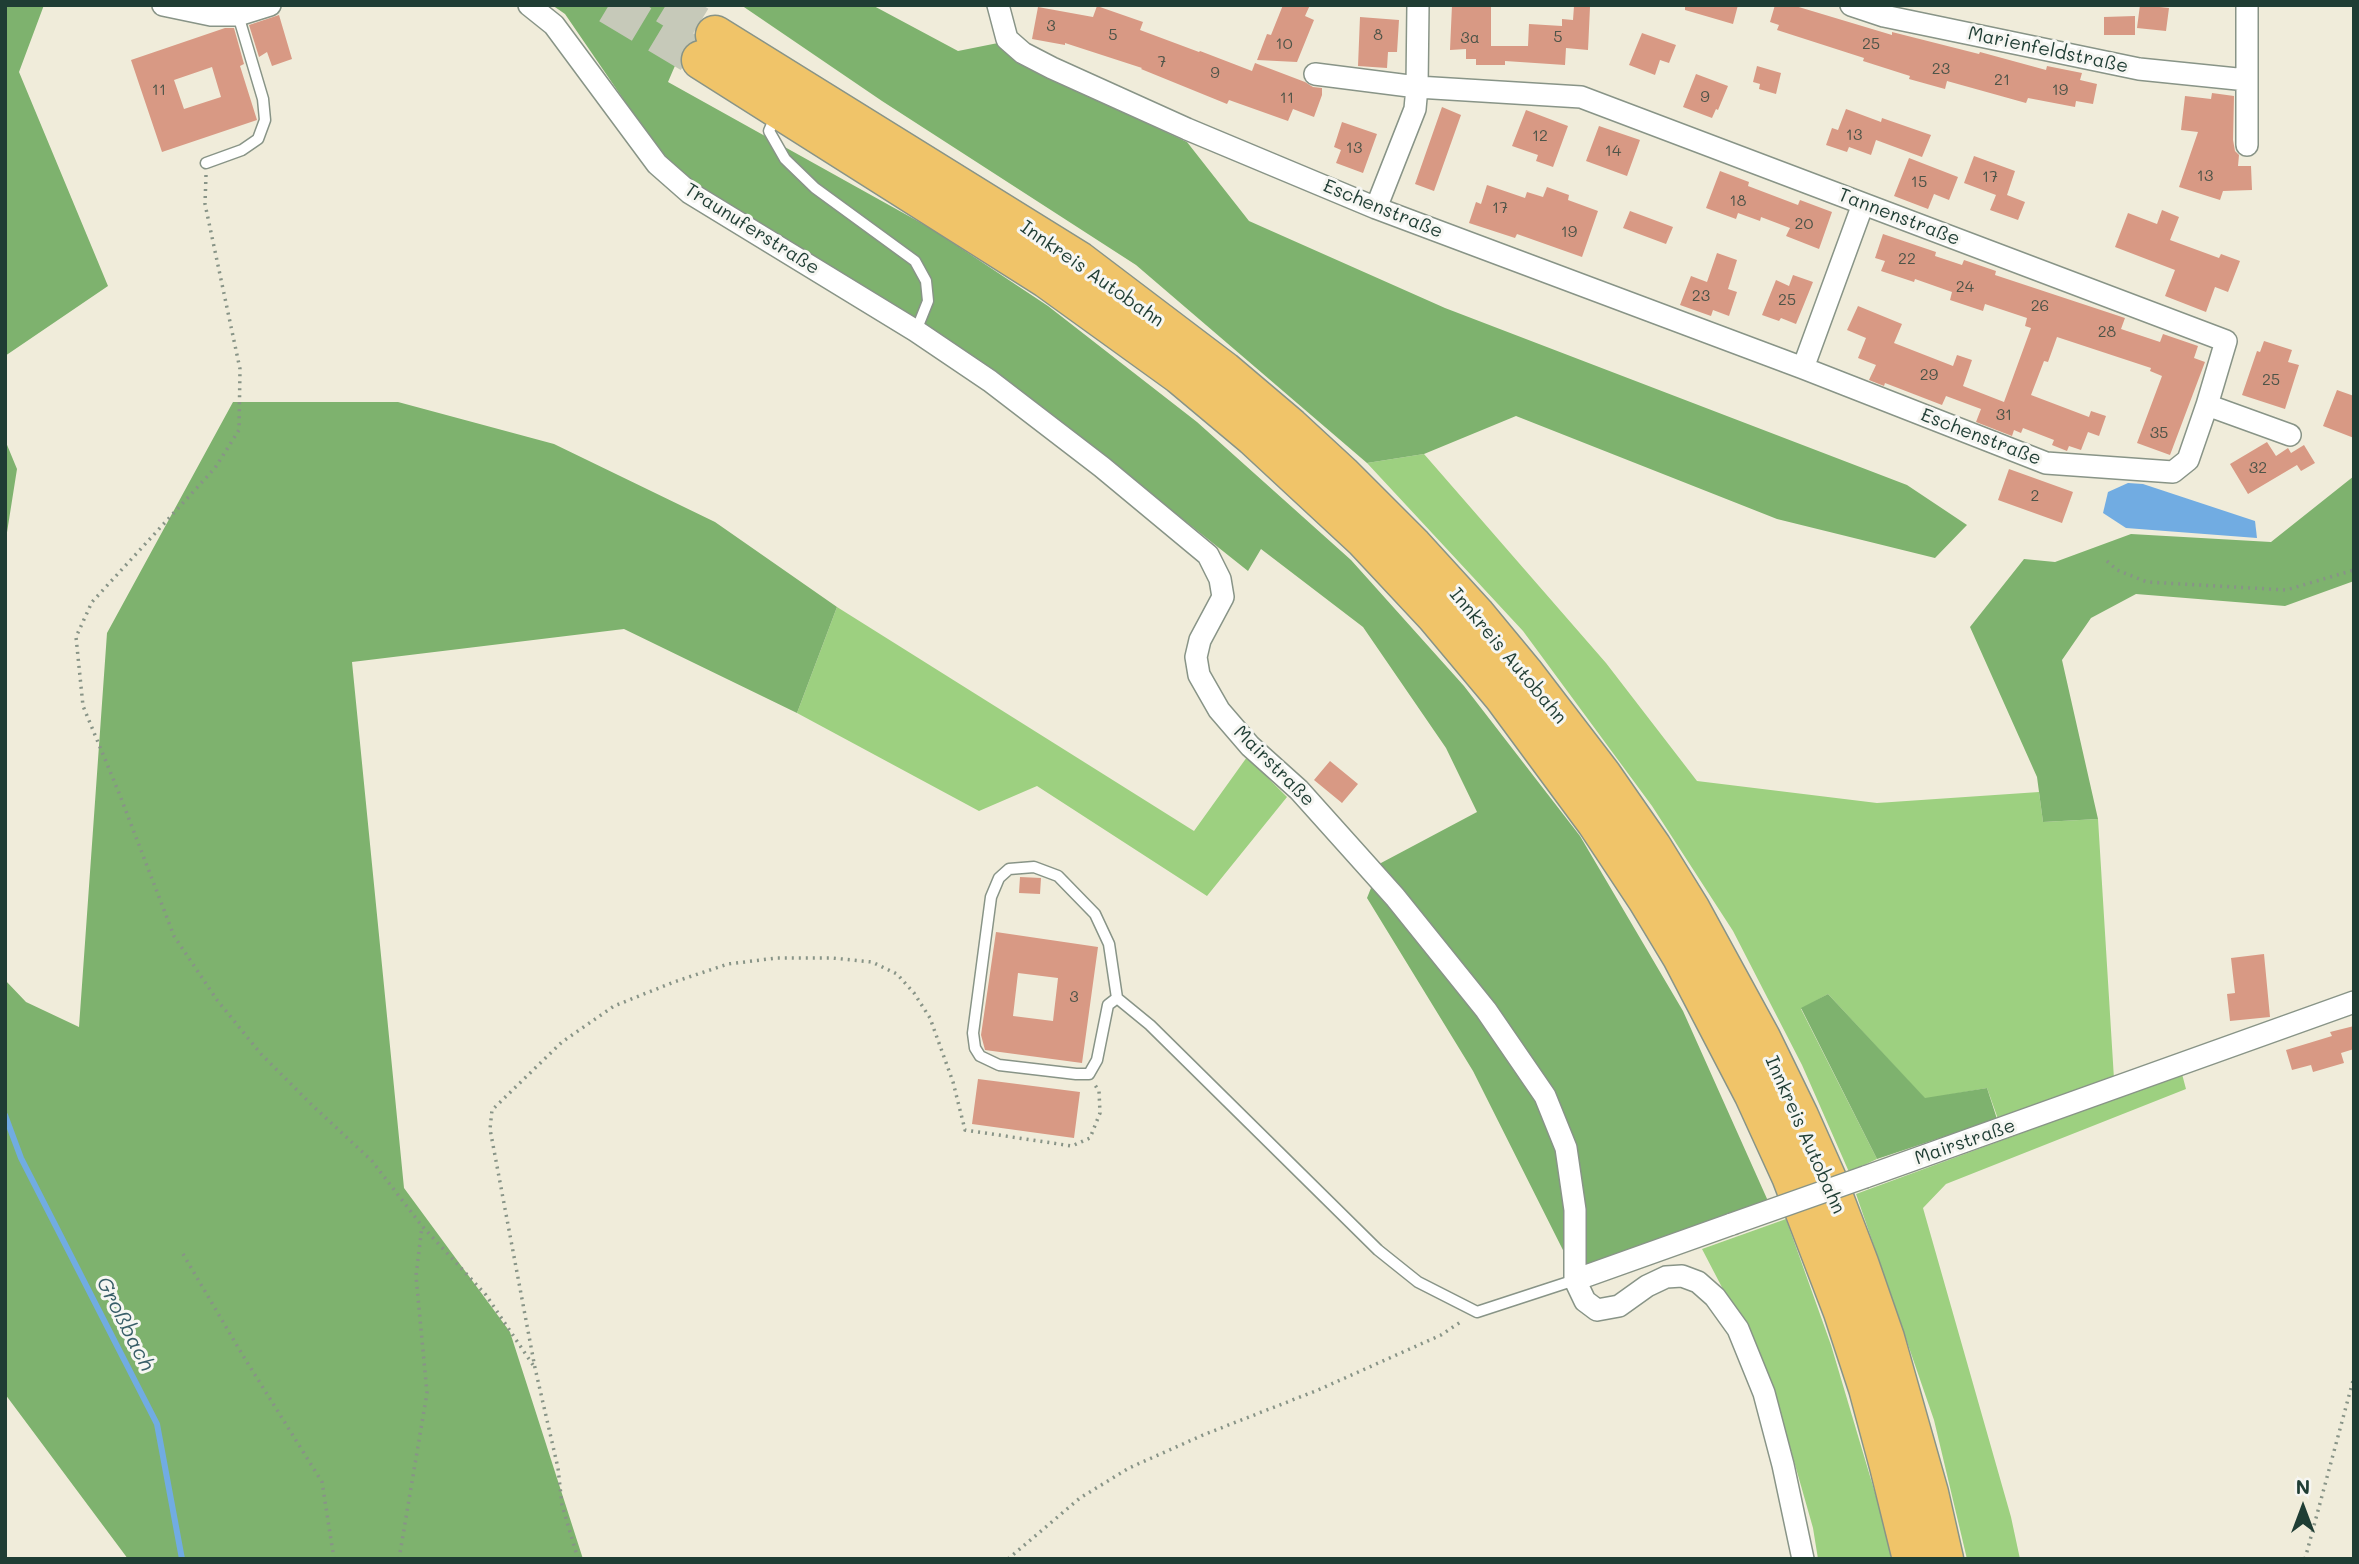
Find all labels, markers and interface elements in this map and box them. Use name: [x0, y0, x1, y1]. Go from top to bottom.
house number: 3: [1046, 16, 1056, 36]
street label: Marienfeldstraße: [1966, 22, 2130, 78]
house number: 5: [1108, 25, 1118, 45]
house number: 8: [1373, 25, 1383, 45]
house number: 5: [1553, 27, 1563, 47]
house number: 3a: [1460, 28, 1480, 48]
house number: 10: [1275, 34, 1293, 54]
house number: 25: [1862, 34, 1880, 54]
house number: 7: [1158, 52, 1166, 72]
house number: 23: [1932, 59, 1950, 79]
house number: 9: [1210, 63, 1220, 83]
house number: 21: [1994, 70, 2010, 90]
house number: 11: [152, 80, 166, 100]
house number: 19: [2052, 80, 2068, 100]
house number: 9: [1700, 87, 1710, 107]
house number: 11: [1280, 88, 1294, 108]
house number: 13: [1846, 125, 1862, 145]
house number: 12: [1532, 126, 1548, 146]
house number: 13: [1346, 138, 1362, 158]
house number: 14: [1605, 141, 1621, 161]
house number: 13: [2197, 166, 2213, 186]
house number: 17: [1982, 167, 1998, 187]
house number: 15: [1911, 172, 1927, 192]
street label: Eschenstraße: [1320, 175, 1446, 243]
street label: Traunuferstraße: [680, 178, 824, 280]
street label: Tannenstraße: [1835, 183, 1963, 251]
house number: 18: [1730, 191, 1746, 211]
house number: 17: [1492, 198, 1508, 218]
house number: 20: [1795, 214, 1813, 234]
street label: Innkreis Autobahn: [1016, 216, 1168, 332]
house number: 19: [1561, 222, 1577, 242]
house number: 22: [1898, 249, 1916, 269]
house number: 24: [1956, 277, 1974, 297]
house number: 23: [1692, 286, 1710, 306]
house number: 25: [1778, 290, 1796, 310]
house number: 26: [2031, 296, 2049, 316]
house number: 28: [2098, 322, 2116, 342]
house number: 29: [1920, 365, 1938, 385]
house number: 25: [2262, 370, 2280, 390]
street label: Eschenstraße: [1918, 404, 2044, 470]
house number: 31: [1996, 405, 2012, 425]
house number: 35: [2150, 423, 2168, 443]
house number: 32: [2249, 458, 2267, 478]
house number: 2: [2031, 486, 2039, 506]
street label: Innkreis Autobahn: [1445, 583, 1571, 729]
street label: Mairstraße: [1229, 721, 1319, 811]
house number: 3: [1069, 987, 1079, 1007]
street label: Innkreis Autobahn: [1760, 1053, 1850, 1217]
street label: Mairstraße: [1912, 1114, 2018, 1170]
water label: Großbach: [91, 1273, 159, 1375]
north arrow: [2268, 1473, 2338, 1543]
text: N: [2296, 1474, 2310, 1499]

